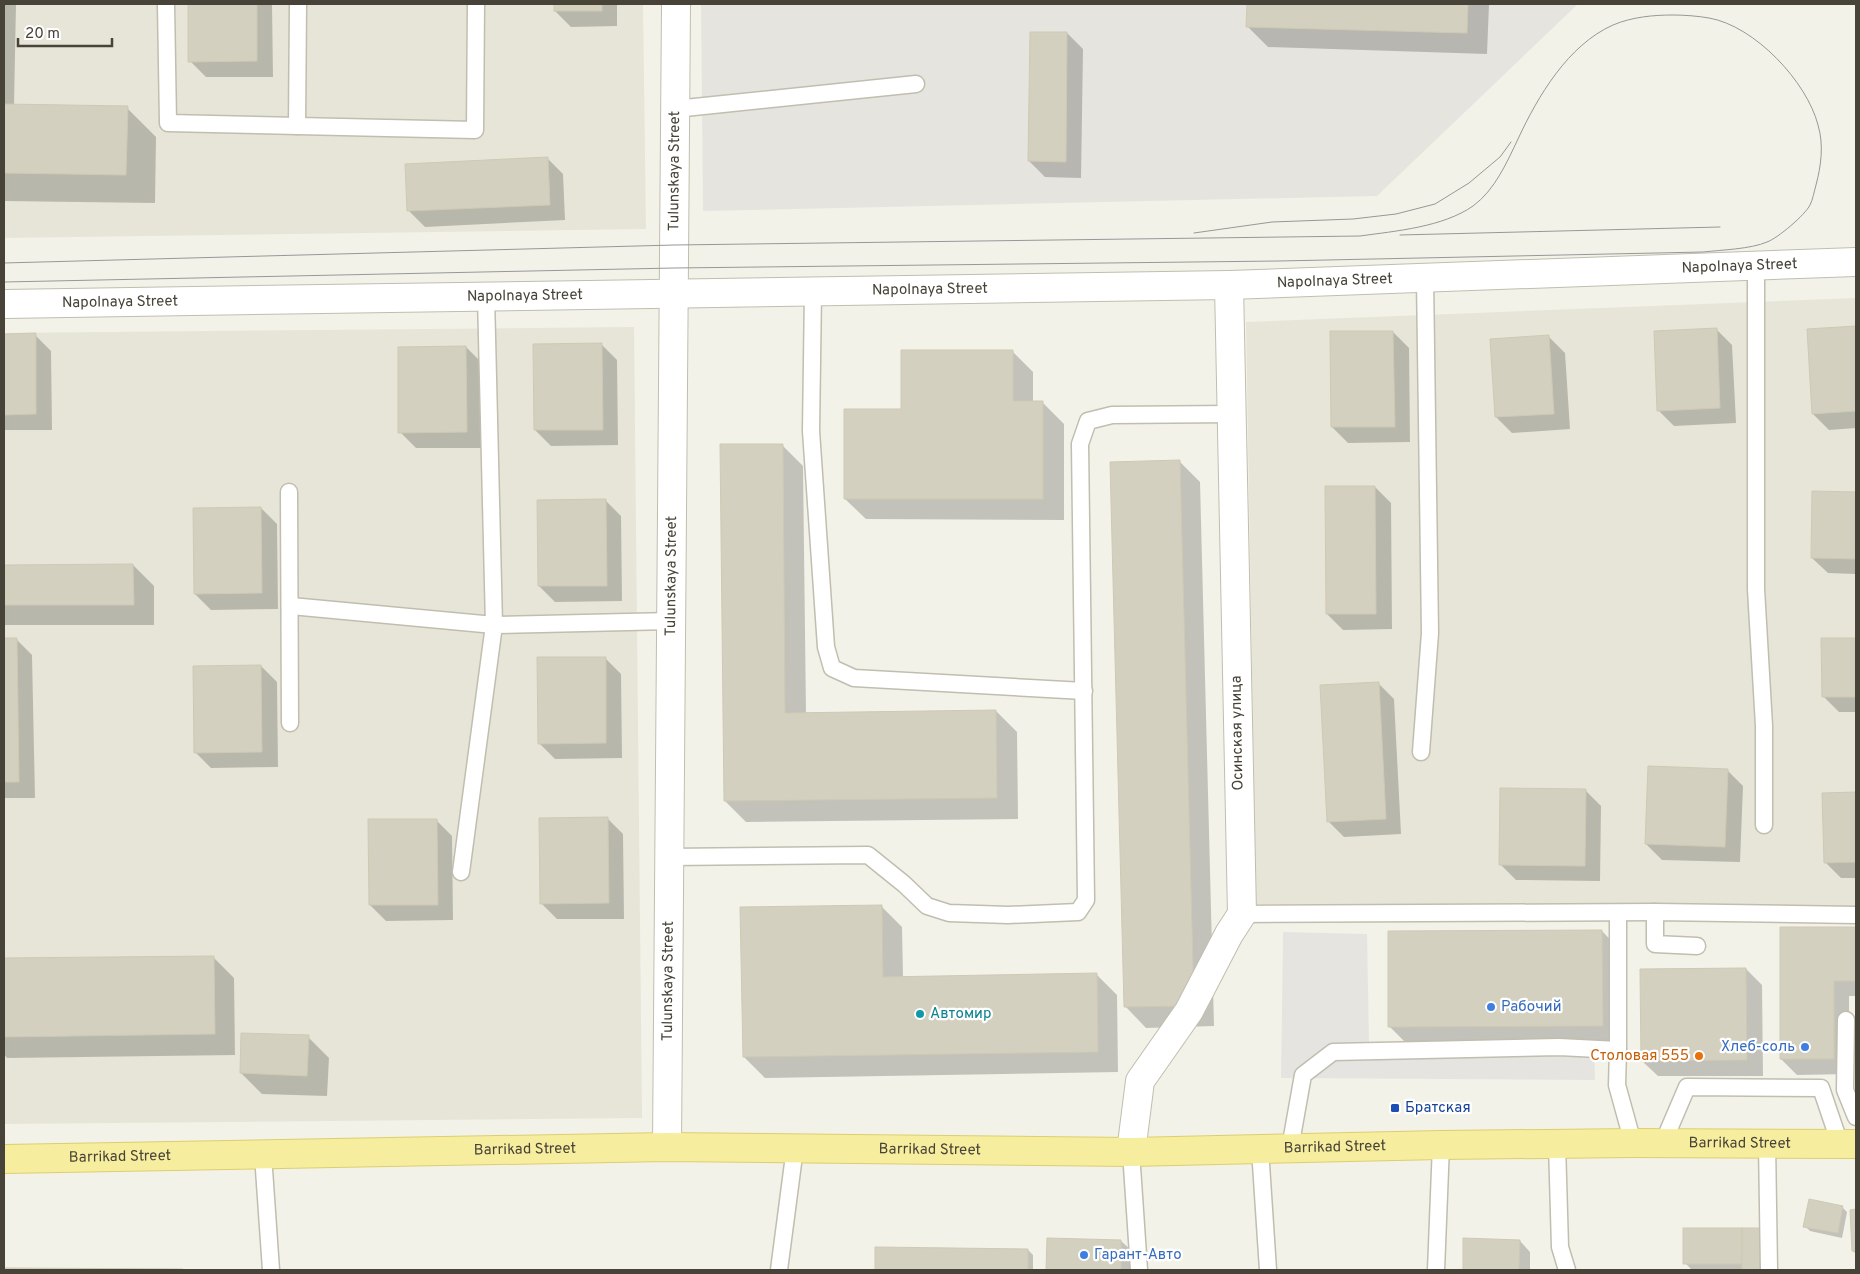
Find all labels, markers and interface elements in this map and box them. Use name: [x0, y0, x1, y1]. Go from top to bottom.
scale bar: [18, 15, 111, 47]
text: 20 m: [25, 25, 60, 44]
street label: Tulunskaya Street: [665, 111, 685, 231]
street label: Napolnaya Street: [1681, 255, 1798, 278]
street label: Napolnaya Street: [1276, 269, 1393, 293]
street label: Napolnaya Street: [872, 279, 988, 300]
street label: Napolnaya Street: [467, 286, 583, 306]
street label: Napolnaya Street: [62, 292, 178, 313]
street label: Tulunskaya Street: [662, 516, 681, 636]
street label: Осинская улица: [1227, 675, 1249, 791]
street label: Tulunskaya Street: [658, 921, 678, 1041]
place label: Рабочий: [1501, 998, 1562, 1017]
marker: Рабочий: [1485, 1001, 1497, 1013]
place label: Автомир: [930, 1005, 991, 1024]
marker: Автомир: [914, 1008, 926, 1020]
place label: Хлеб-соль: [1721, 1038, 1795, 1057]
marker: Хлеб-соль: [1799, 1041, 1811, 1053]
place label: Столовая 555: [1590, 1047, 1689, 1066]
marker: Столовая 555: [1693, 1050, 1705, 1062]
place label: Братская: [1405, 1099, 1471, 1118]
marker: Братская: [1389, 1102, 1401, 1114]
street label: Barrikad Street: [1689, 1134, 1791, 1153]
street label: Barrikad Street: [1283, 1137, 1386, 1158]
street label: Barrikad Street: [474, 1139, 576, 1160]
street label: Barrikad Street: [879, 1140, 981, 1160]
street label: Barrikad Street: [69, 1146, 171, 1167]
place label: Гарант-Авто: [1094, 1246, 1182, 1265]
marker: Гарант-Авто: [1078, 1249, 1090, 1261]

